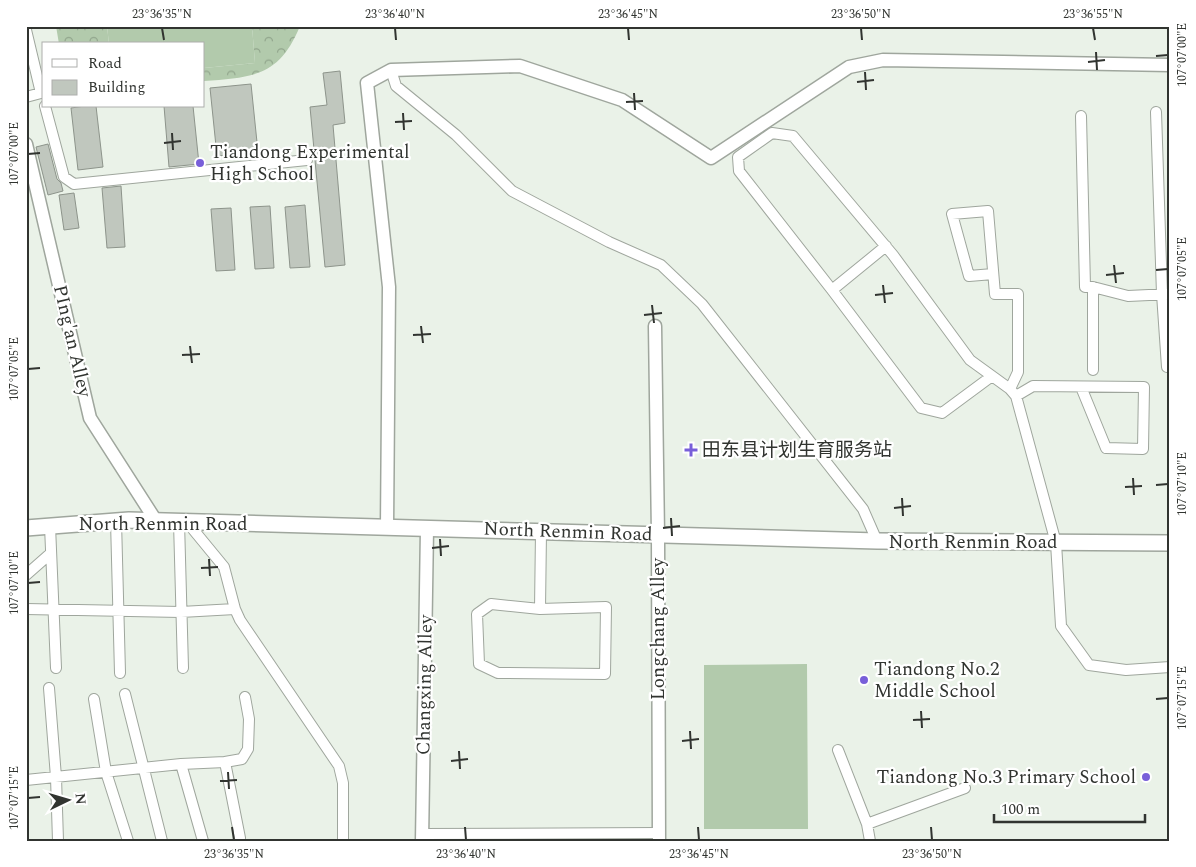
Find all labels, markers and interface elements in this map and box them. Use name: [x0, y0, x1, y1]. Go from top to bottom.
text: 23°36'35"N: [132, 5, 192, 24]
text: 23°36'40"N: [365, 5, 425, 24]
text: 23°36'45"N: [598, 5, 658, 24]
text: 23°36'50"N: [831, 5, 891, 24]
text: 23°36'55"N: [1063, 5, 1123, 24]
text: 107°07'00"E: [1173, 23, 1192, 87]
legend: [42, 42, 205, 108]
text: Road: [88, 52, 122, 75]
text: Building: [88, 76, 145, 99]
text: 107°07'00"E: [5, 122, 24, 186]
place label: Tiandong Experimental High School: [210, 138, 410, 189]
marker: Tiandong Experimental High School: [194, 157, 206, 169]
text: 107°07'05"E: [1173, 237, 1192, 301]
street label: PIng'an Alley: [45, 282, 99, 401]
text: 107°07'05"E: [5, 337, 24, 401]
place label: 田东县计划生育服务站: [702, 436, 892, 465]
marker: 田东县计划生育服务站: [684, 443, 698, 457]
text: 107°07'10"E: [1173, 452, 1192, 516]
street label: North Renmin Road: [78, 510, 248, 539]
street label: North Renmin Road: [483, 515, 653, 549]
street label: North Renmin Road: [888, 528, 1058, 557]
text: 107°07'10"E: [5, 551, 24, 615]
street label: Longchang Alley: [644, 557, 673, 700]
street label: Changxing Alley: [409, 614, 441, 755]
place label: Tiandong No.2 Middle School: [874, 655, 1000, 706]
text: 107°07'15"E: [1173, 666, 1192, 730]
marker: Tiandong No.2 Middle School: [858, 674, 870, 686]
place label: Tiandong No.3 Primary School: [876, 763, 1136, 792]
text: 107°07'15"E: [5, 766, 24, 830]
marker: Tiandong No.3 Primary School: [1140, 771, 1152, 783]
north arrow: [42, 774, 92, 824]
text: N: [69, 792, 91, 806]
scale bar: [994, 792, 1145, 824]
text: 100 m: [1001, 798, 1040, 821]
text: 23°36'35"N: [204, 845, 264, 864]
text: 23°36'40"N: [436, 845, 496, 864]
text: 23°36'45"N: [669, 845, 729, 864]
text: 23°36'50"N: [902, 845, 962, 864]

